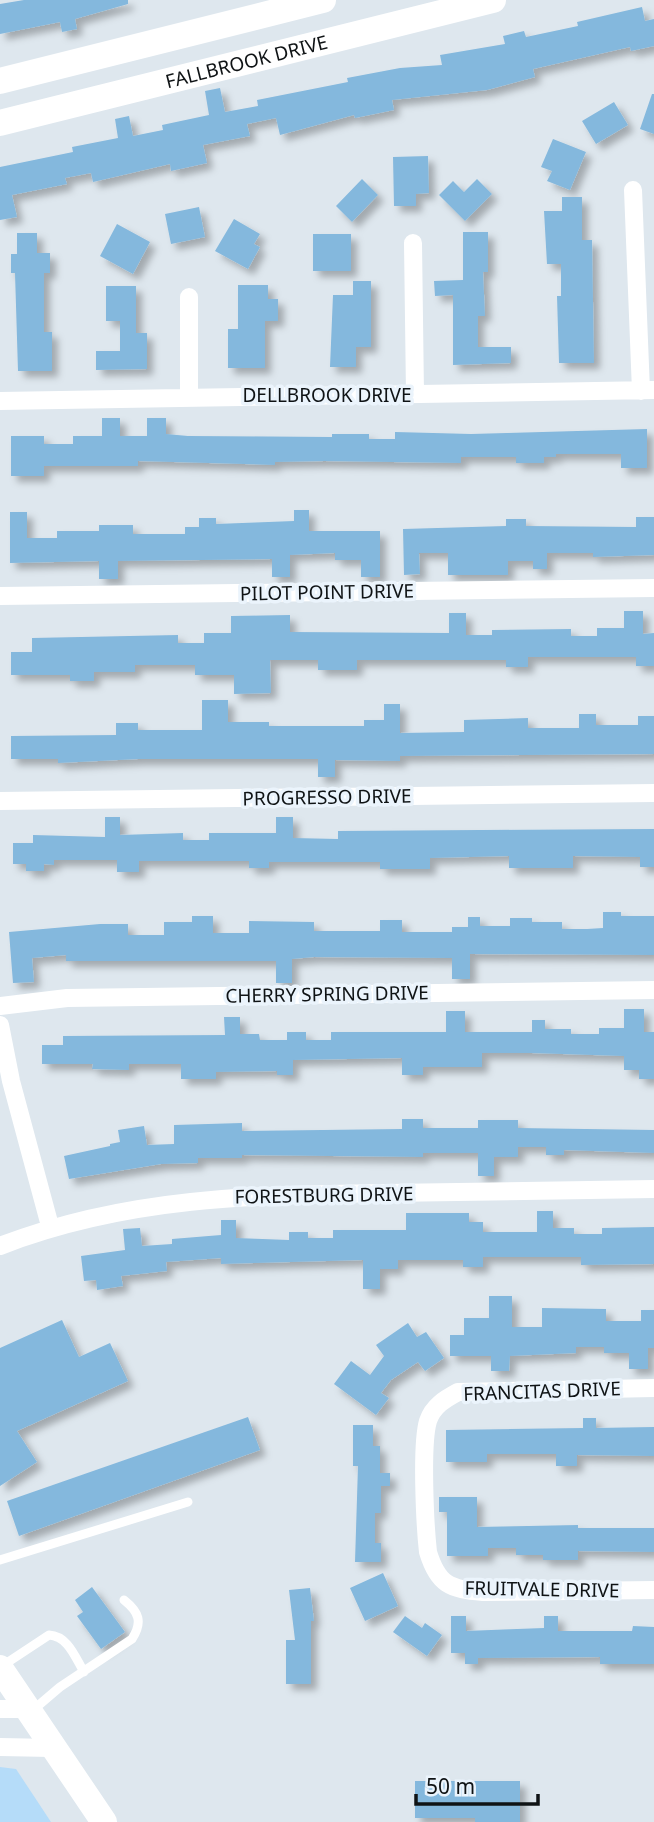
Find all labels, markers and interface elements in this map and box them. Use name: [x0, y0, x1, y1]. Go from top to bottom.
street label: FALLBROOK DRIVE: [163, 29, 330, 94]
street label: DELLBROOK DRIVE: [243, 382, 412, 408]
street label: PILOT POINT DRIVE: [240, 577, 414, 607]
street label: PROGRESSO DRIVE: [242, 783, 412, 811]
street label: CHERRY SPRING DRIVE: [225, 979, 429, 1009]
street label: FORESTBURG DRIVE: [234, 1180, 414, 1210]
street label: FRANCITAS DRIVE: [463, 1375, 621, 1407]
street label: FRUITVALE DRIVE: [464, 1575, 620, 1603]
scale bar: [416, 1762, 538, 1806]
text: 50 m: [426, 1772, 475, 1800]

